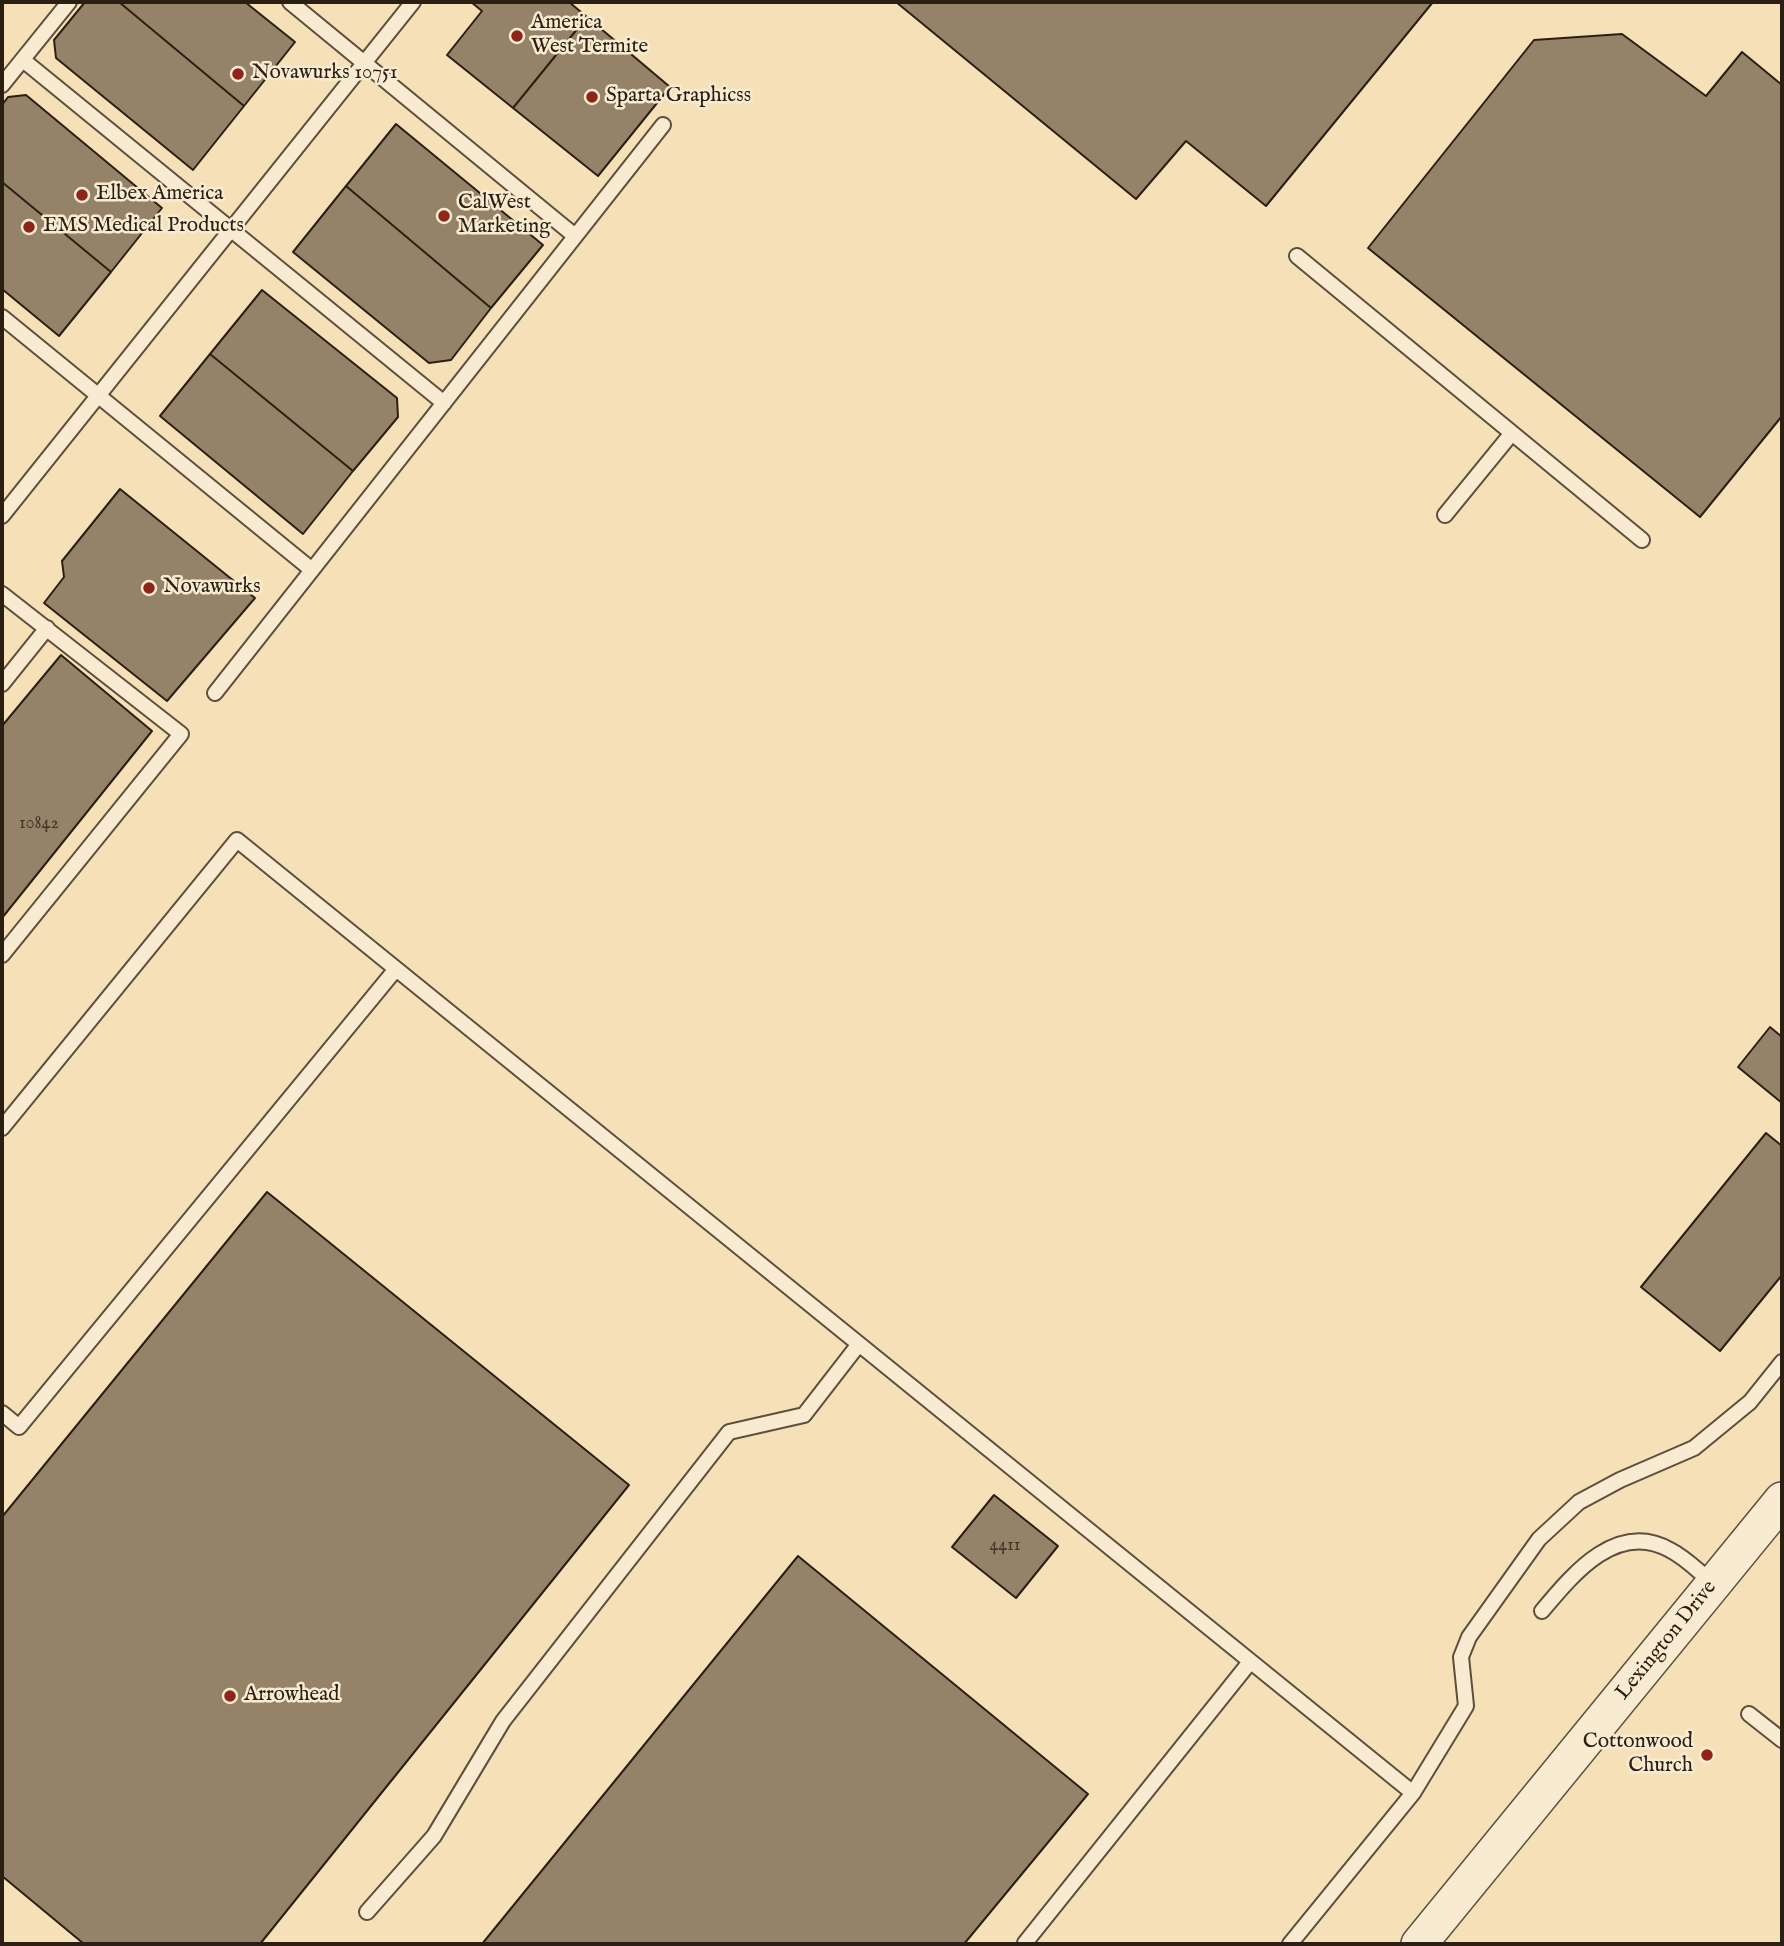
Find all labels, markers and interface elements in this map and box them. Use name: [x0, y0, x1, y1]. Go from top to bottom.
place label: America West Termite: [531, 11, 648, 61]
marker: America West Termite: [509, 28, 525, 44]
place label: Novawurks 10751: [252, 61, 398, 87]
marker: Novawurks 10751: [230, 66, 246, 82]
place label: Sparta Graphicss: [606, 84, 751, 110]
marker: Sparta Graphicss: [584, 89, 600, 105]
place label: Elbex America: [96, 182, 223, 208]
marker: Elbex America: [74, 187, 90, 203]
place label: CalWest Marketing: [458, 191, 551, 241]
marker: CalWest Marketing: [436, 208, 452, 224]
place label: EMS Medical Products: [43, 214, 244, 240]
marker: EMS Medical Products: [21, 219, 37, 235]
place label: Novawurks: [163, 575, 261, 601]
marker: Novawurks: [141, 580, 157, 596]
house number: 10842: [19, 813, 59, 835]
house number: 4411: [989, 1535, 1021, 1557]
street label: Lexington Drive: [1611, 1576, 1723, 1706]
place label: Arrowhead: [244, 1683, 339, 1709]
marker: Arrowhead: [222, 1688, 238, 1704]
place label: Cottonwood Church: [1583, 1730, 1693, 1780]
marker: Cottonwood Church: [1699, 1747, 1715, 1763]

